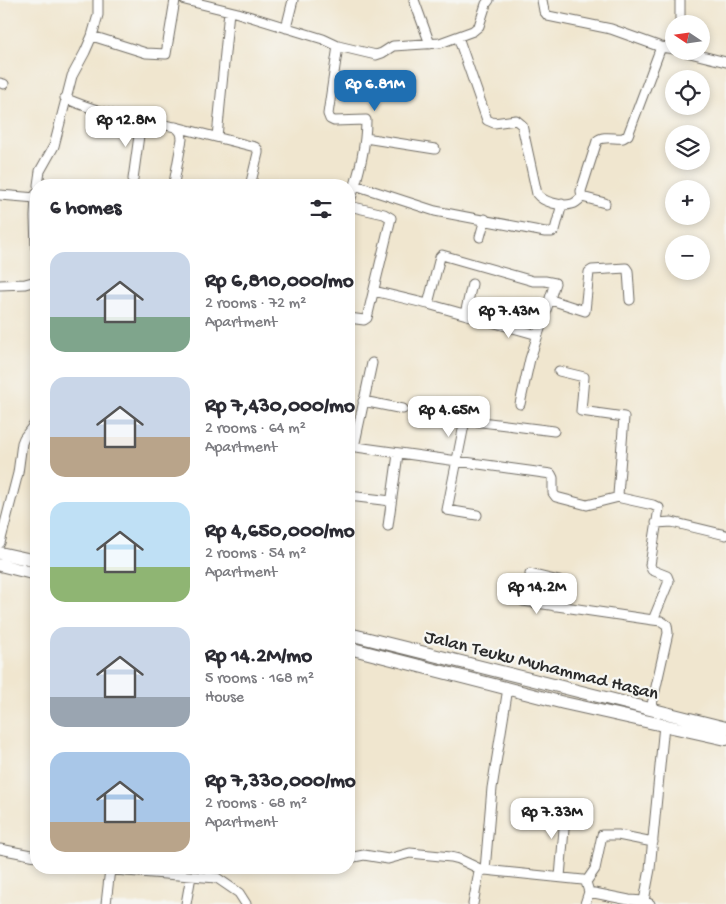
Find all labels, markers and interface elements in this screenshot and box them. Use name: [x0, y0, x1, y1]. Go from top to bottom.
north arrow: [665, 15, 710, 60]
map controls: [665, 15, 710, 280]
pin: Rp 6.81M: [323, 70, 427, 112]
button: locate: [665, 70, 710, 115]
text: Rp 6.81M: [345, 76, 405, 95]
pin: Rp 12.8M: [74, 106, 178, 148]
text: Rp 12.8M: [96, 112, 156, 131]
button: layers: [665, 125, 710, 170]
button: +: [665, 180, 710, 225]
icon: filters: [307, 195, 335, 223]
text: 6 homes: [50, 197, 121, 222]
button: −: [665, 235, 710, 280]
text: Rp 6,810,000/mo: [205, 270, 354, 295]
icon: home: [90, 272, 150, 332]
text: 2 rooms · 72 m²: [205, 295, 306, 314]
pin: Rp 7.43M: [457, 296, 561, 339]
text: Rp 7.43M: [479, 303, 539, 322]
text: Apartment: [205, 314, 277, 333]
text: Rp 7,430,000/mo: [205, 395, 355, 420]
pin: Rp 4.65M: [397, 396, 501, 438]
icon: home: [90, 397, 150, 457]
text: Rp 4.65M: [419, 402, 479, 421]
text: 2 rooms · 64 m²: [205, 420, 306, 439]
text: Apartment: [205, 439, 277, 458]
text: Rp 4,650,000/mo: [205, 520, 355, 545]
icon: home: [90, 522, 150, 582]
text: 2 rooms · 54 m²: [205, 545, 306, 564]
text: Apartment: [205, 564, 277, 583]
pin: Rp 14.2M: [485, 572, 589, 615]
text: Rp 14.2M: [508, 579, 566, 598]
street label: Jalan Teuku Muhammad Hasan: [422, 626, 661, 707]
text: Rp 14.2M/mo: [205, 645, 312, 670]
icon: home: [90, 647, 150, 707]
text: 5 rooms · 168 m²: [205, 670, 314, 689]
text: House: [205, 689, 244, 708]
text: Rp 7,330,000/mo: [205, 770, 356, 795]
icon: home: [90, 772, 150, 832]
text: 2 rooms · 68 m²: [205, 795, 307, 814]
pin: Rp 7.33M: [500, 798, 604, 840]
text: Rp 7.33M: [521, 804, 583, 823]
text: Apartment: [205, 814, 277, 833]

